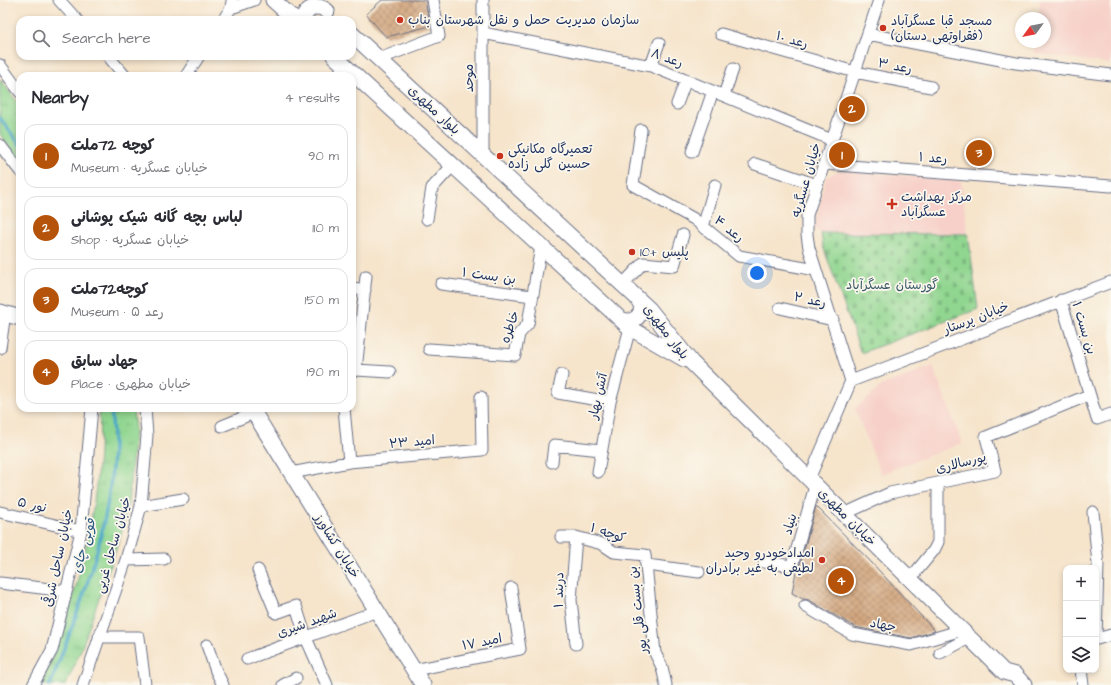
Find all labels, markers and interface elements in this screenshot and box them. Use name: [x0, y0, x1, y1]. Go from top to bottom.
place label: سازمان مدیریت حمل و نقل شهرستان بناب: [408, 11, 639, 29]
place label: مسجد قبا عسگرآباد (فقراوتهی دستان): [891, 12, 992, 45]
north arrow: [1015, 12, 1051, 48]
marker: سازمان مدیریت حمل و نقل شهرستان بناب: [395, 15, 405, 25]
search box: [16, 16, 356, 60]
marker: مسجد قبا عسگرآباد (فقراوتهی دستان): [878, 23, 888, 33]
icon: search: [30, 27, 52, 49]
street label: رعد ۱۰: [774, 27, 810, 53]
text: Search here: [62, 28, 151, 49]
street label: رعد ۸: [648, 44, 686, 72]
street label: رعد ۳: [876, 54, 914, 78]
street label: موحد: [460, 64, 478, 92]
street label: بلوار مطهری: [404, 81, 464, 139]
text: Nearby: [32, 86, 89, 110]
text: 4 results: [285, 89, 340, 107]
pin: 2: [839, 94, 865, 124]
text: کوچه 72ملت: [71, 135, 154, 156]
pin: 3: [966, 138, 992, 168]
place label: تعمیرگاه مکانیکی حسین گلی زاده: [508, 140, 593, 173]
pin: 1: [829, 140, 855, 170]
street label: خیابان عسگریه: [787, 141, 825, 219]
text: 1: [45, 147, 47, 165]
text: 90 m: [308, 147, 339, 165]
street label: رعد ۱: [918, 148, 948, 168]
marker: تعمیرگاه مکانیکی حسین گلی زاده: [495, 151, 505, 161]
text: Museum · خیابان عسگریه: [71, 159, 208, 177]
place label: مرکز بهداشت عسگرآباد: [901, 188, 972, 221]
marker: مرکز بهداشت عسگرآباد: [886, 198, 898, 210]
text: لباس بچه گانه شیک پوشانی: [71, 207, 242, 228]
street label: رعد ۴: [710, 211, 748, 247]
text: 2: [42, 219, 50, 237]
text: 110 m: [312, 219, 339, 237]
text: Shop · خیابان عسگریه: [71, 231, 189, 249]
place label: پلیس +10: [640, 243, 689, 261]
marker: پلیس +10: [627, 247, 637, 257]
street label: بن بست ۱: [461, 263, 517, 289]
your location: [747, 263, 767, 283]
park label: گورستان عسگرآباد: [846, 276, 939, 294]
text: کوچه72ملت: [71, 279, 148, 300]
street label: رعد ۲: [792, 288, 828, 312]
text: 3: [43, 291, 49, 309]
text: 150 m: [305, 291, 339, 309]
street label: خیابان پرستار: [940, 297, 1012, 339]
street label: بن بست ۱: [1067, 299, 1101, 357]
street label: بلوار مطهری: [639, 301, 693, 363]
text: Museum · رعد ۵: [71, 303, 164, 321]
street label: خاطره: [496, 308, 524, 346]
text: جهاد سابق: [71, 351, 138, 372]
text: 4: [42, 363, 50, 381]
text: 190 m: [306, 363, 339, 381]
street label: آتش بهار: [584, 370, 612, 422]
text: Place · خیابان مطهری: [71, 375, 191, 393]
street label: امید ۲۳: [388, 431, 436, 453]
street label: پورسالاری: [934, 448, 988, 478]
street label: خیابان مطهری: [814, 484, 880, 550]
street label: نور ۵: [16, 493, 48, 517]
street label: خیابان ساحل غربی: [91, 494, 135, 595]
street label: خیابان ساحل شرقی: [39, 507, 77, 609]
street label: خیابان کشاورز: [309, 509, 364, 582]
street label: بنیاد: [778, 511, 802, 537]
water label: قوبی چای: [67, 515, 102, 576]
street label: کوچه ۱: [588, 519, 629, 547]
place label: امدادخودرو وحید لطیفی به غیر برادران: [706, 544, 814, 577]
marker: امدادخودرو وحید لطیفی به غیر برادران: [817, 555, 827, 565]
street label: بن بست قلی پور: [624, 565, 652, 656]
map controls: [1063, 565, 1099, 673]
button: +: [1063, 565, 1099, 601]
pin: 4: [828, 566, 854, 596]
street label: دربند ۱: [550, 572, 568, 608]
button: −: [1063, 601, 1099, 637]
street label: شهید شیری: [275, 604, 339, 642]
street label: جهاد: [868, 614, 898, 636]
street label: امید ۱۷: [460, 629, 504, 655]
button: layers: [1063, 637, 1099, 673]

